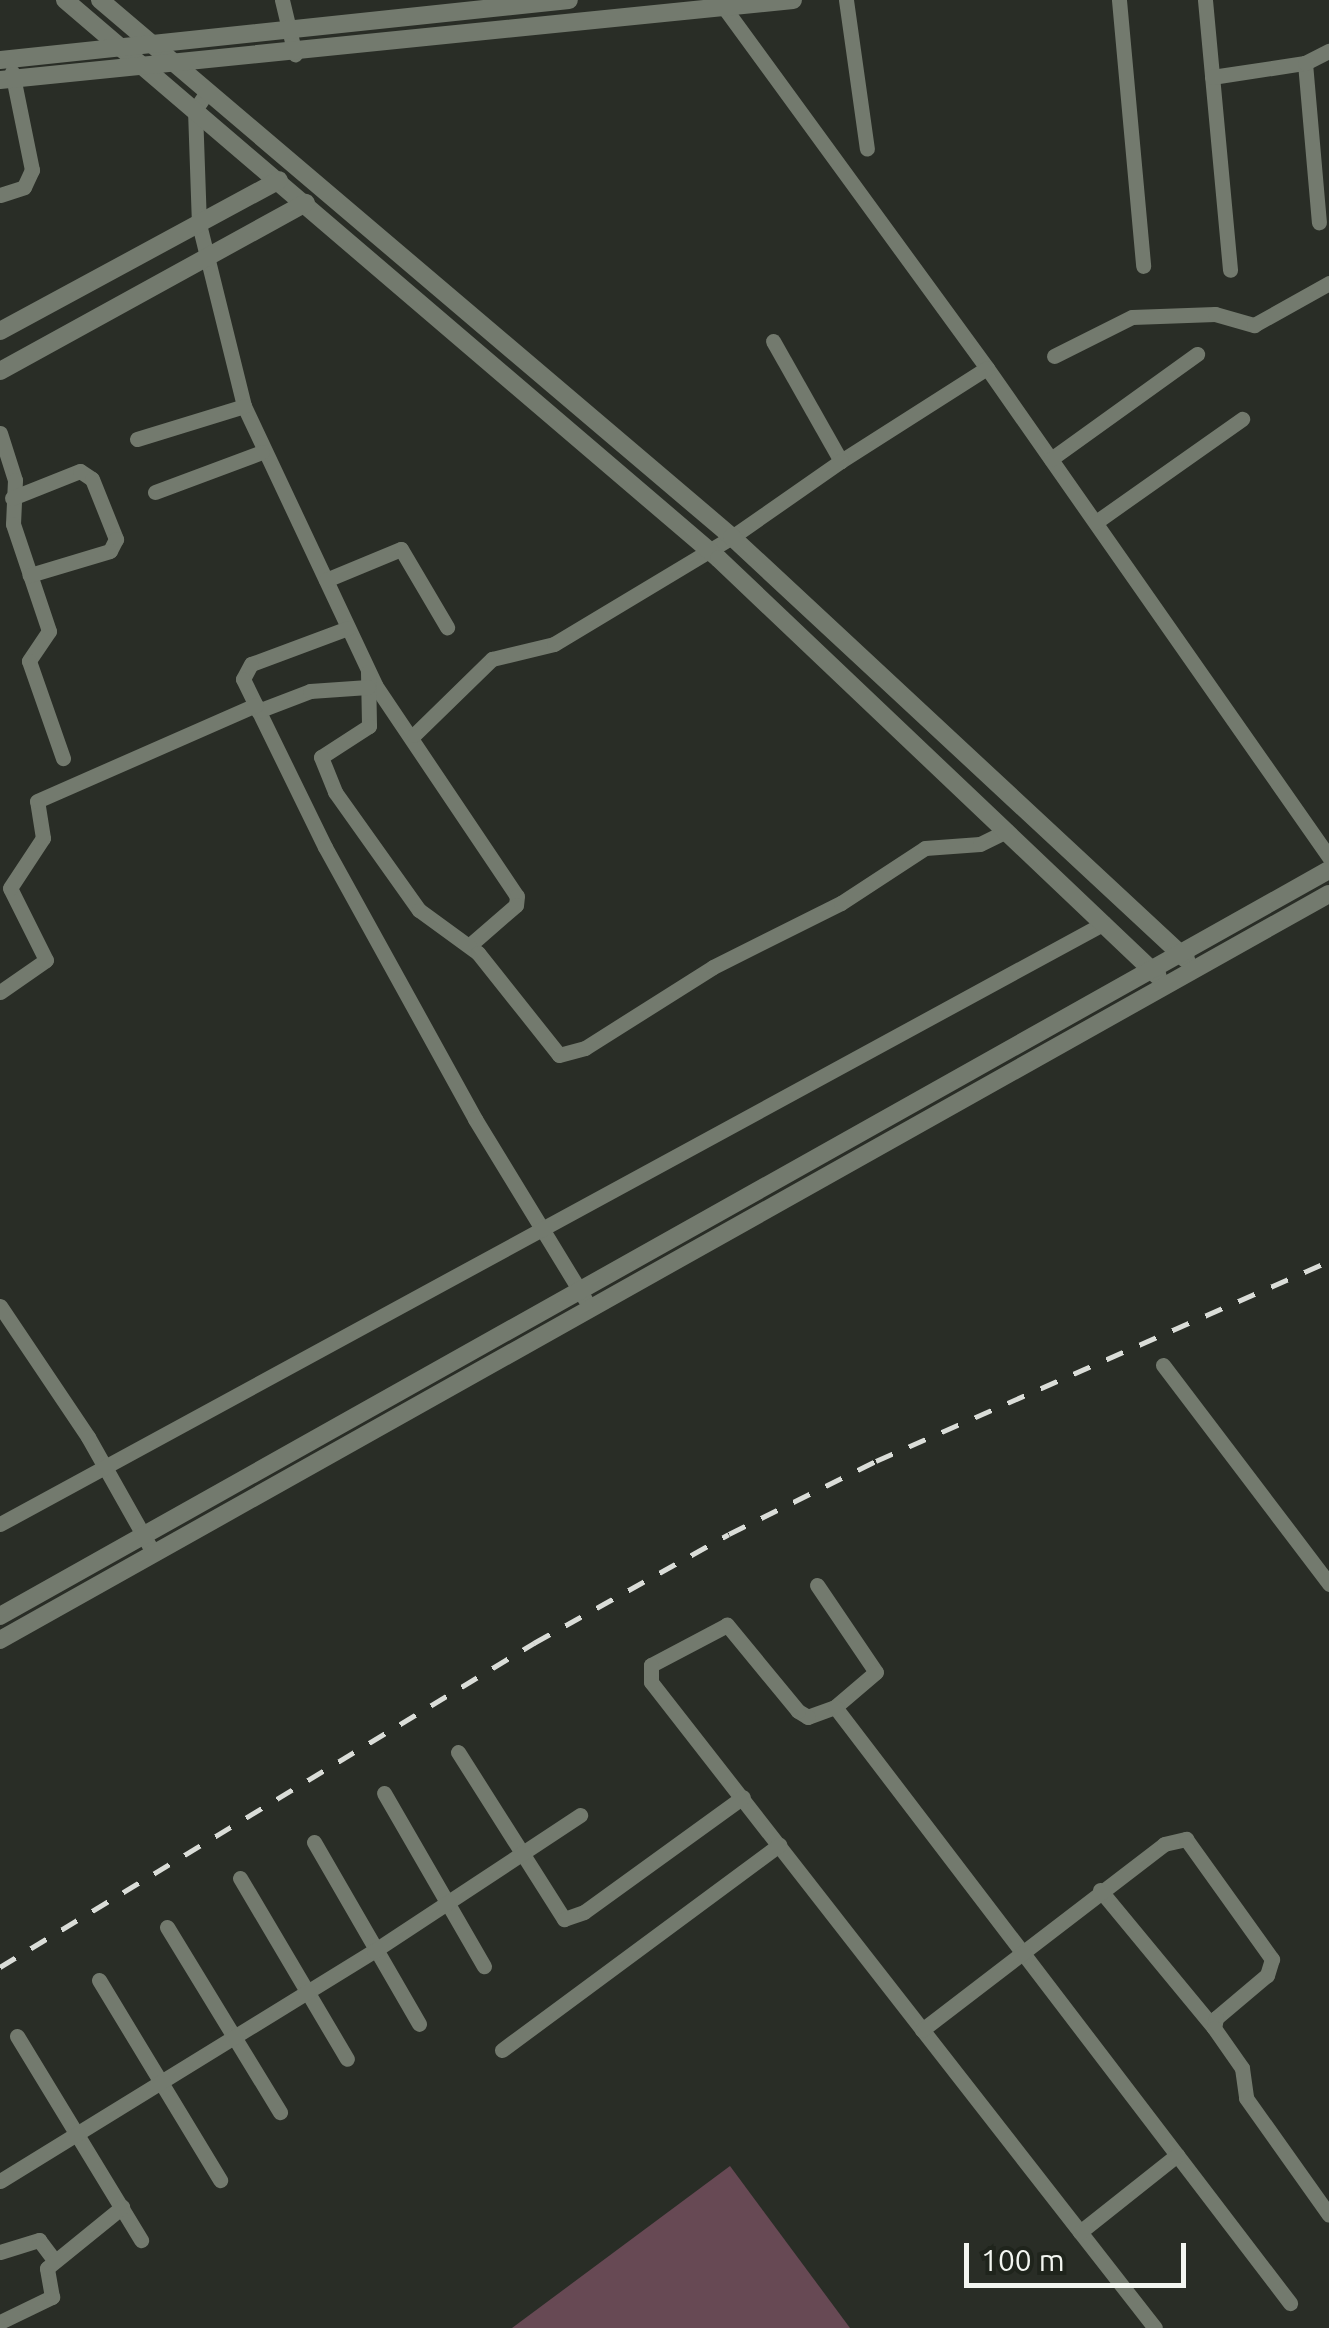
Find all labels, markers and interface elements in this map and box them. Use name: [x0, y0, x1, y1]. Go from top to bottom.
scale bar: [969, 2223, 1192, 2285]
text: 100 m: [981, 2243, 1065, 2277]

